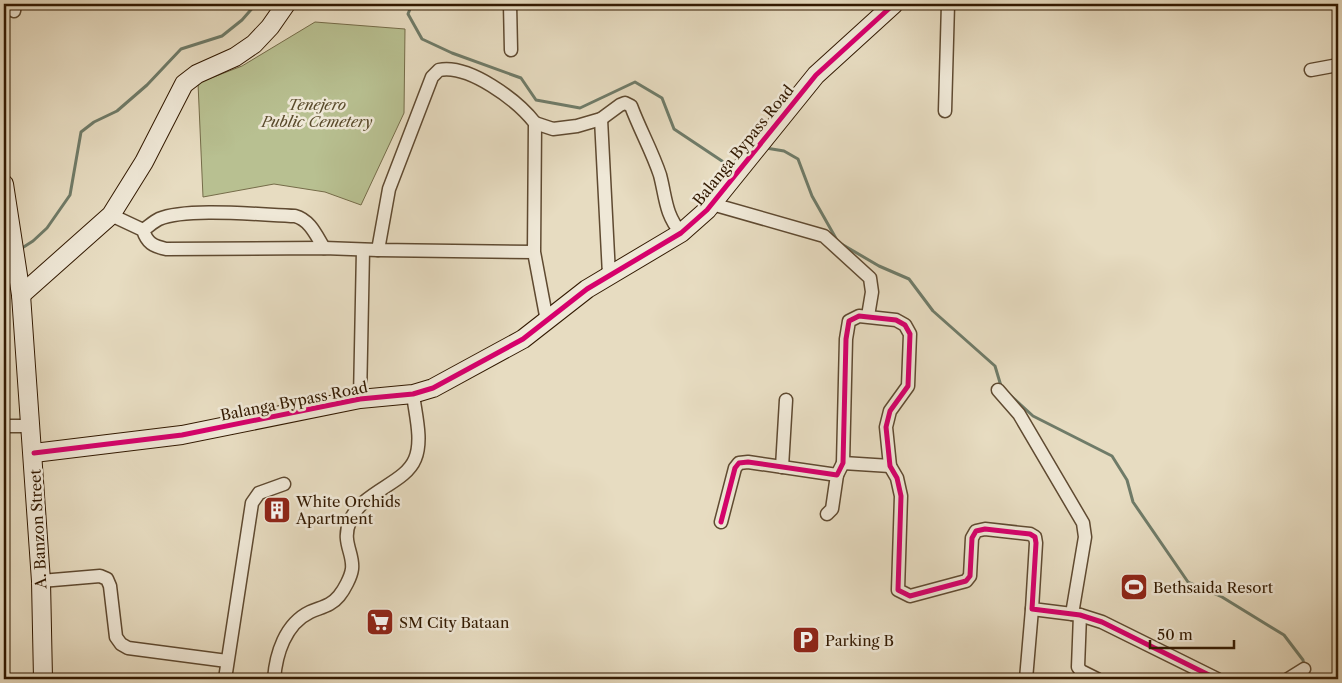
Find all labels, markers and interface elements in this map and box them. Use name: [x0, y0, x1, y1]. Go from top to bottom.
street label: Balanga Bypass Road: [689, 81, 797, 209]
park label: Tenejero Public Cemetery: [260, 95, 373, 131]
street label: Balanga Bypass Road: [219, 377, 369, 425]
street label: A. Banzon Street: [25, 468, 51, 590]
place label: White Orchids Apartment: [295, 492, 401, 528]
building icon: White Orchids Apartment: [262, 495, 292, 525]
sports icon: Bethsaida Resort: [1119, 572, 1149, 602]
place label: Bethsaida Resort: [1153, 578, 1274, 597]
supermarket icon: SM City Bataan: [365, 607, 395, 637]
place label: SM City Bataan: [399, 613, 510, 632]
scale bar: [1150, 618, 1233, 650]
parking icon: Parking B: [791, 625, 821, 655]
text: 50 m: [1157, 625, 1193, 644]
place label: Parking B: [825, 631, 894, 650]

